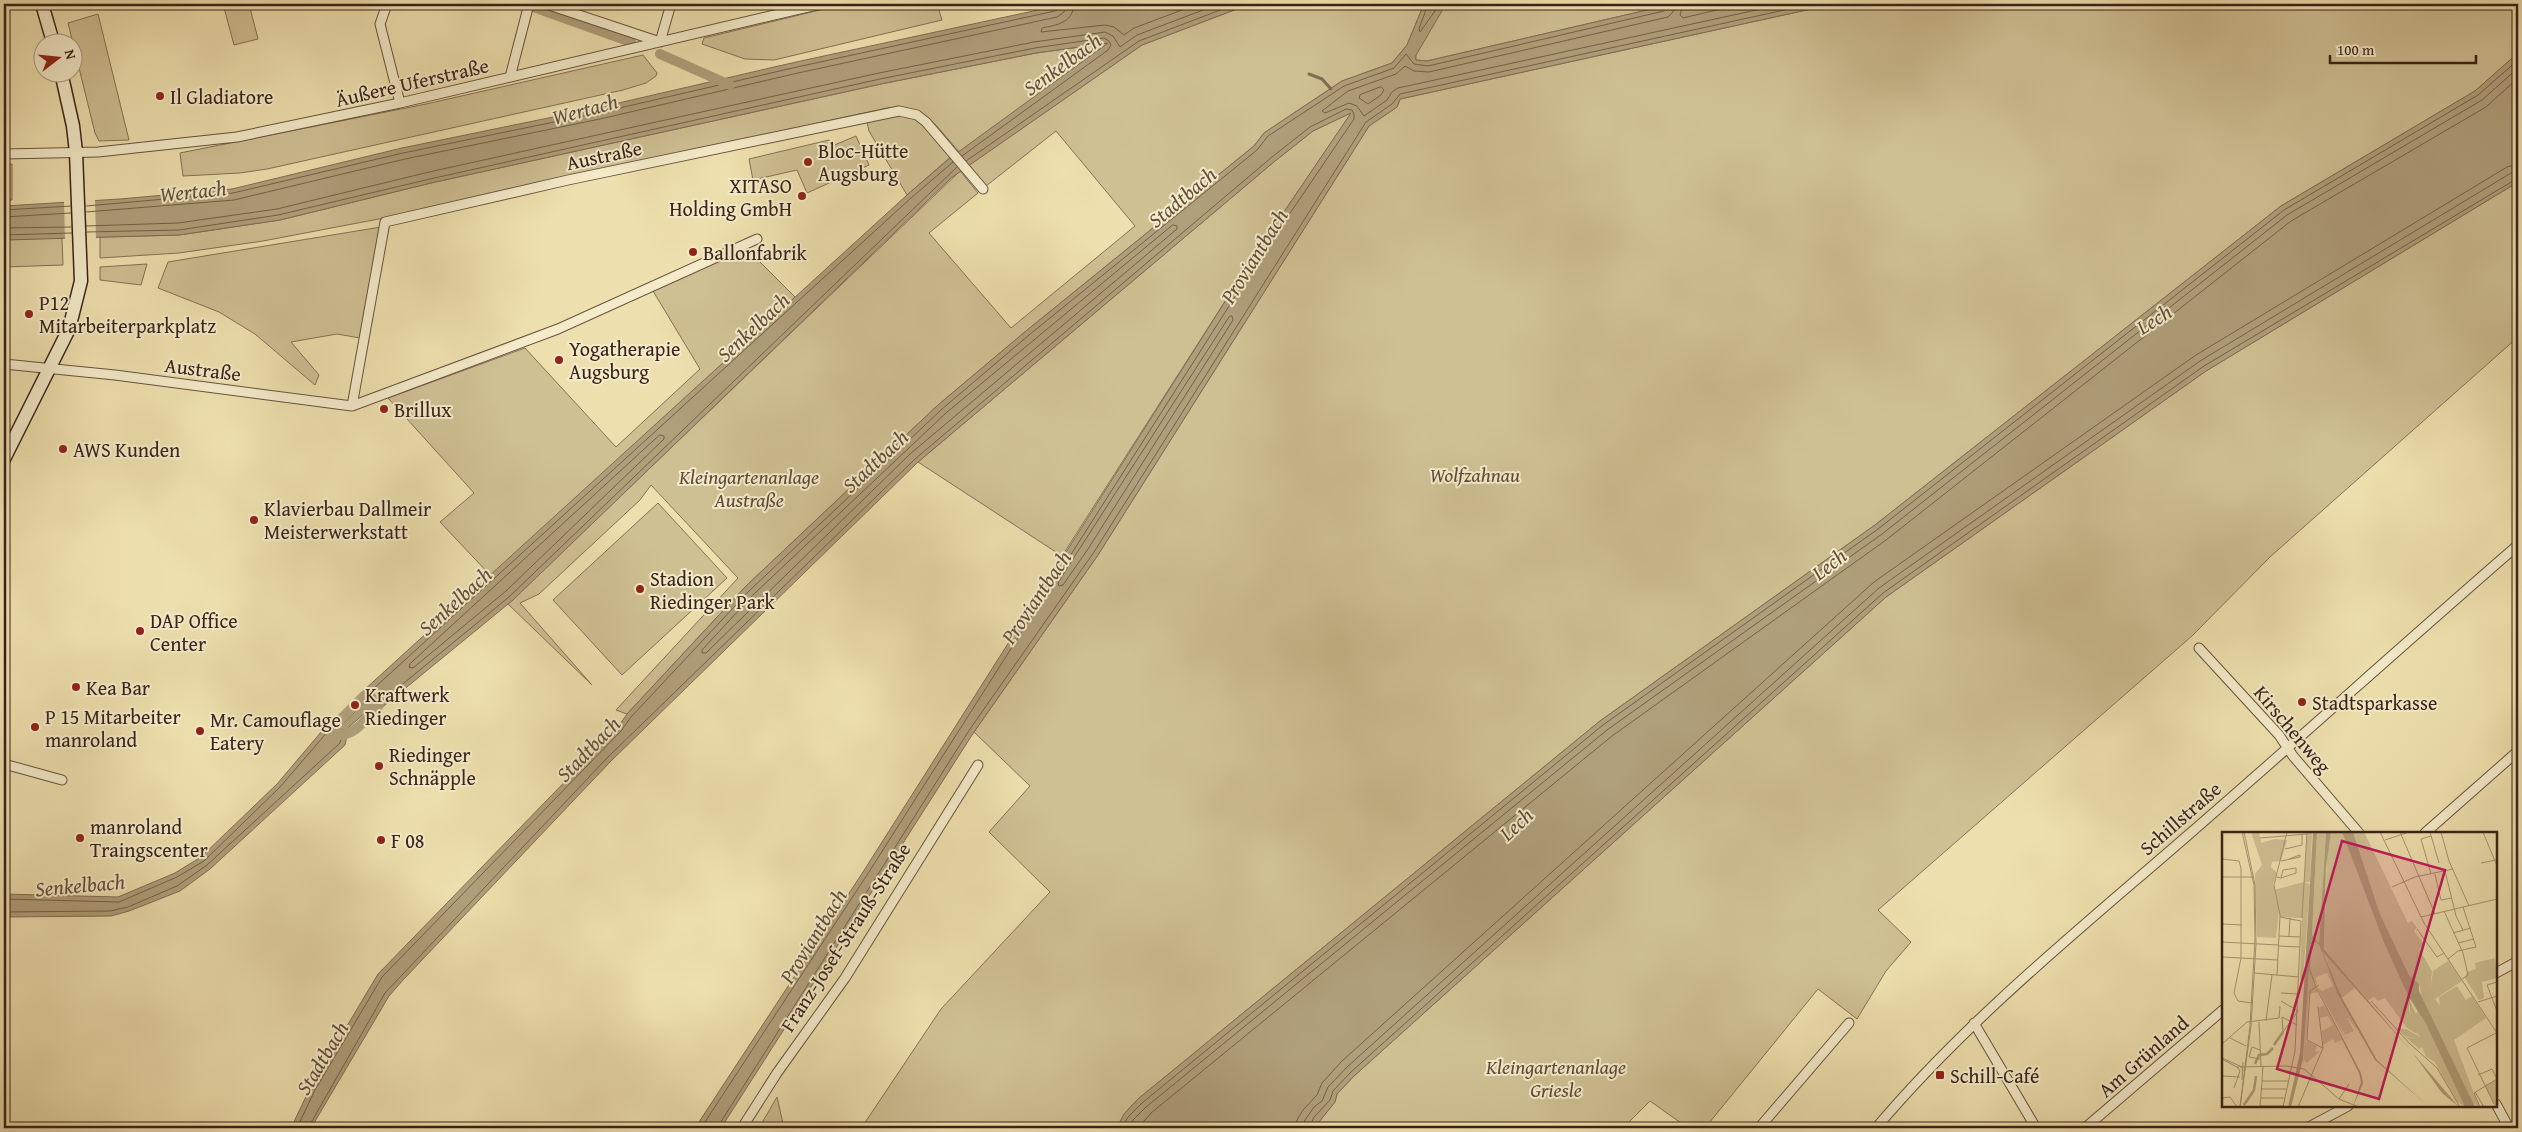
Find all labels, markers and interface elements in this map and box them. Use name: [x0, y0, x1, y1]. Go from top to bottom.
water label: Senkelbach: [1016, 25, 1108, 103]
north arrow: [32, 32, 82, 82]
scale bar: [2330, 32, 2476, 64]
text: 100 m: [2337, 39, 2375, 60]
text: N: [60, 47, 82, 62]
street label: Äußere Uferstraße: [332, 50, 492, 114]
place label: Il Gladiatore: [170, 82, 273, 111]
water label: Wertach: [549, 85, 622, 133]
marker: Il Gladiatore: [154, 90, 166, 102]
street label: Austraße: [564, 133, 644, 177]
place label: Bloc-Hütte Augsburg: [818, 136, 909, 188]
marker: Bloc-Hütte Augsburg: [802, 156, 814, 168]
water label: Stadtbach: [1141, 159, 1223, 235]
place label: XITASO Holding GmbH: [669, 171, 792, 223]
water label: Wertach: [158, 172, 228, 210]
marker: XITASO Holding GmbH: [796, 190, 808, 202]
water label: Proviantbach: [1212, 202, 1296, 310]
place label: Ballonfabrik: [703, 238, 808, 267]
marker: Ballonfabrik: [687, 246, 699, 258]
water label: Senkelbach: [710, 285, 797, 369]
place label: P12 Mitarbeiterparkplatz: [39, 288, 216, 340]
water label: Lech: [2129, 296, 2178, 342]
marker: P12 Mitarbeiterparkplatz: [23, 308, 35, 320]
place label: Yogatherapie Augsburg: [569, 334, 680, 386]
street label: Austraße: [163, 350, 243, 388]
marker: Yogatherapie Augsburg: [553, 354, 565, 366]
place label: Brillux: [394, 395, 452, 424]
marker: Brillux: [378, 403, 390, 415]
water label: Stadtbach: [835, 422, 915, 500]
place label: AWS Kunden: [73, 435, 180, 464]
marker: AWS Kunden: [57, 443, 69, 455]
park label: Wolfzahnau: [1430, 460, 1520, 489]
park label: Kleingartenanlage Austraße: [678, 462, 819, 514]
place label: Klavierbau Dallmeir Meisterwerkstatt: [264, 494, 431, 546]
marker: Klavierbau Dallmeir Meisterwerkstatt: [248, 514, 260, 526]
water label: Lech: [1804, 540, 1853, 588]
water label: Proviantbach: [993, 544, 1079, 651]
water label: Senkelbach: [411, 559, 499, 643]
place label: Stadion Riedinger Park: [650, 564, 775, 616]
marker: Stadion Riedinger Park: [634, 583, 646, 595]
place label: DAP Office Center: [150, 606, 238, 658]
marker: DAP Office Center: [134, 625, 146, 637]
place label: Kea Bar: [86, 673, 150, 702]
street label: Kirschenweg: [2247, 679, 2339, 779]
place label: Kraftwerk Riedinger: [365, 680, 450, 732]
marker: Kea Bar: [70, 681, 82, 693]
place label: Stadtsparkasse: [2312, 688, 2437, 717]
marker: Stadtsparkasse: [2296, 696, 2308, 708]
marker: Kraftwerk Riedinger: [349, 699, 361, 711]
place label: P 15 Mitarbeiter manroland: [45, 702, 181, 754]
place label: Mr. Camouflage Eatery: [210, 705, 341, 757]
water label: Stadtbach: [549, 709, 628, 789]
marker: P 15 Mitarbeiter manroland: [29, 721, 41, 733]
marker: Mr. Camouflage Eatery: [194, 725, 206, 737]
place label: Riedinger Schnäpple: [389, 740, 476, 792]
marker: Riedinger Schnäpple: [373, 760, 385, 772]
street label: Schillstraße: [2133, 774, 2227, 862]
water label: Lech: [1491, 800, 1540, 849]
place label: manroland Traingscenter: [90, 812, 208, 864]
place label: F 08: [391, 826, 424, 855]
marker: manroland Traingscenter: [74, 832, 86, 844]
inset map: [2222, 832, 2497, 1107]
marker: F 08: [375, 834, 387, 846]
street label: Franz-Josef-Strauß-Straße: [773, 837, 917, 1037]
water label: Senkelbach: [34, 866, 127, 904]
water label: Proviantbach: [771, 882, 855, 990]
street label: Am Grünland: [2091, 1008, 2195, 1104]
water label: Stadtbach: [288, 1015, 356, 1101]
park label: Kleingartenanlage Griesle: [1485, 1052, 1626, 1104]
place label: Schill-Café: [1950, 1061, 2039, 1090]
marker: Schill-Café: [1934, 1069, 1946, 1081]

